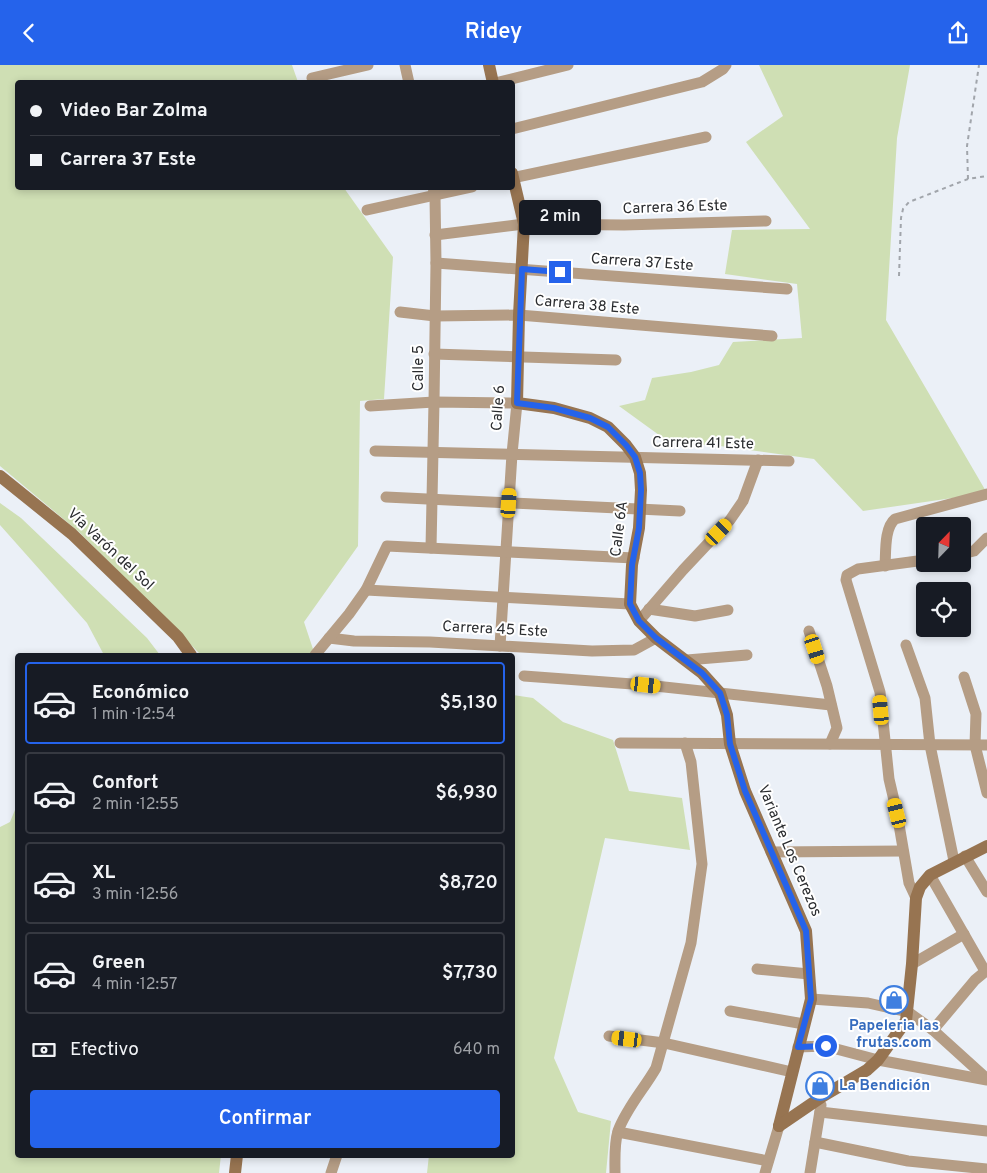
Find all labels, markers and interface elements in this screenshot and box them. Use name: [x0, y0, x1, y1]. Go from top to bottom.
icon: back: [15, 19, 43, 47]
text: Ridey: [465, 19, 522, 46]
icon: share: [944, 19, 972, 47]
text: Video Bar Zolma: [60, 99, 208, 123]
text: Carrera 37 Este: [60, 148, 196, 172]
street label: Carrera 36 Este: [622, 197, 728, 219]
callout: 2 min: [519, 199, 601, 235]
text: 2 min: [539, 207, 581, 227]
street label: Carrera 37 Este: [590, 250, 694, 276]
route end: [549, 261, 571, 283]
street label: Carrera 38 Este: [534, 292, 640, 320]
street label: Calle 5: [410, 345, 429, 391]
street label: Calle 6: [488, 384, 510, 432]
street label: Carrera 41 Este: [652, 434, 754, 454]
car: [500, 488, 517, 518]
street label: Calle 6A: [607, 500, 633, 558]
street label: Vía Varón del Sol: [63, 505, 157, 595]
car: [703, 516, 734, 548]
north arrow: [916, 517, 971, 573]
map controls: [916, 517, 971, 637]
button: locate: [916, 582, 971, 637]
street label: Carrera 45 Este: [442, 618, 548, 642]
car: [803, 632, 826, 666]
car: [630, 676, 661, 694]
icon: car: [32, 681, 77, 726]
text: Económico: [92, 681, 189, 705]
text: $5,130: [439, 691, 498, 715]
car: [872, 694, 889, 726]
text: 1 min · 12:54: [92, 705, 175, 725]
icon: car: [32, 771, 77, 816]
text: Confort: [92, 771, 158, 795]
text: $6,930: [435, 781, 498, 805]
street label: Variante Los Cerezos: [753, 782, 825, 920]
text: 2 min · 12:55: [92, 795, 179, 815]
car: [886, 797, 907, 829]
icon: car: [32, 861, 77, 906]
text: XL: [92, 861, 115, 885]
text: $8,720: [438, 871, 498, 895]
text: 3 min · 12:56: [92, 885, 178, 905]
icon: car: [32, 951, 77, 996]
text: Green: [92, 951, 145, 975]
text: $7,730: [442, 961, 498, 985]
text: 4 min · 12:57: [92, 975, 177, 995]
shop icon: Papeleria las frutas.com: [879, 985, 909, 1015]
place label: Papeleria las frutas.com: [849, 1017, 939, 1053]
car: [611, 1030, 642, 1048]
route start: [815, 1035, 837, 1057]
icon: cash: [30, 1036, 58, 1064]
text: Efectivo: [70, 1038, 139, 1062]
text: 640 m: [453, 1040, 500, 1060]
shop icon: La Bendición: [805, 1071, 835, 1101]
place label: La Bendición: [839, 1077, 930, 1096]
button: Confirmar: [30, 1090, 500, 1148]

